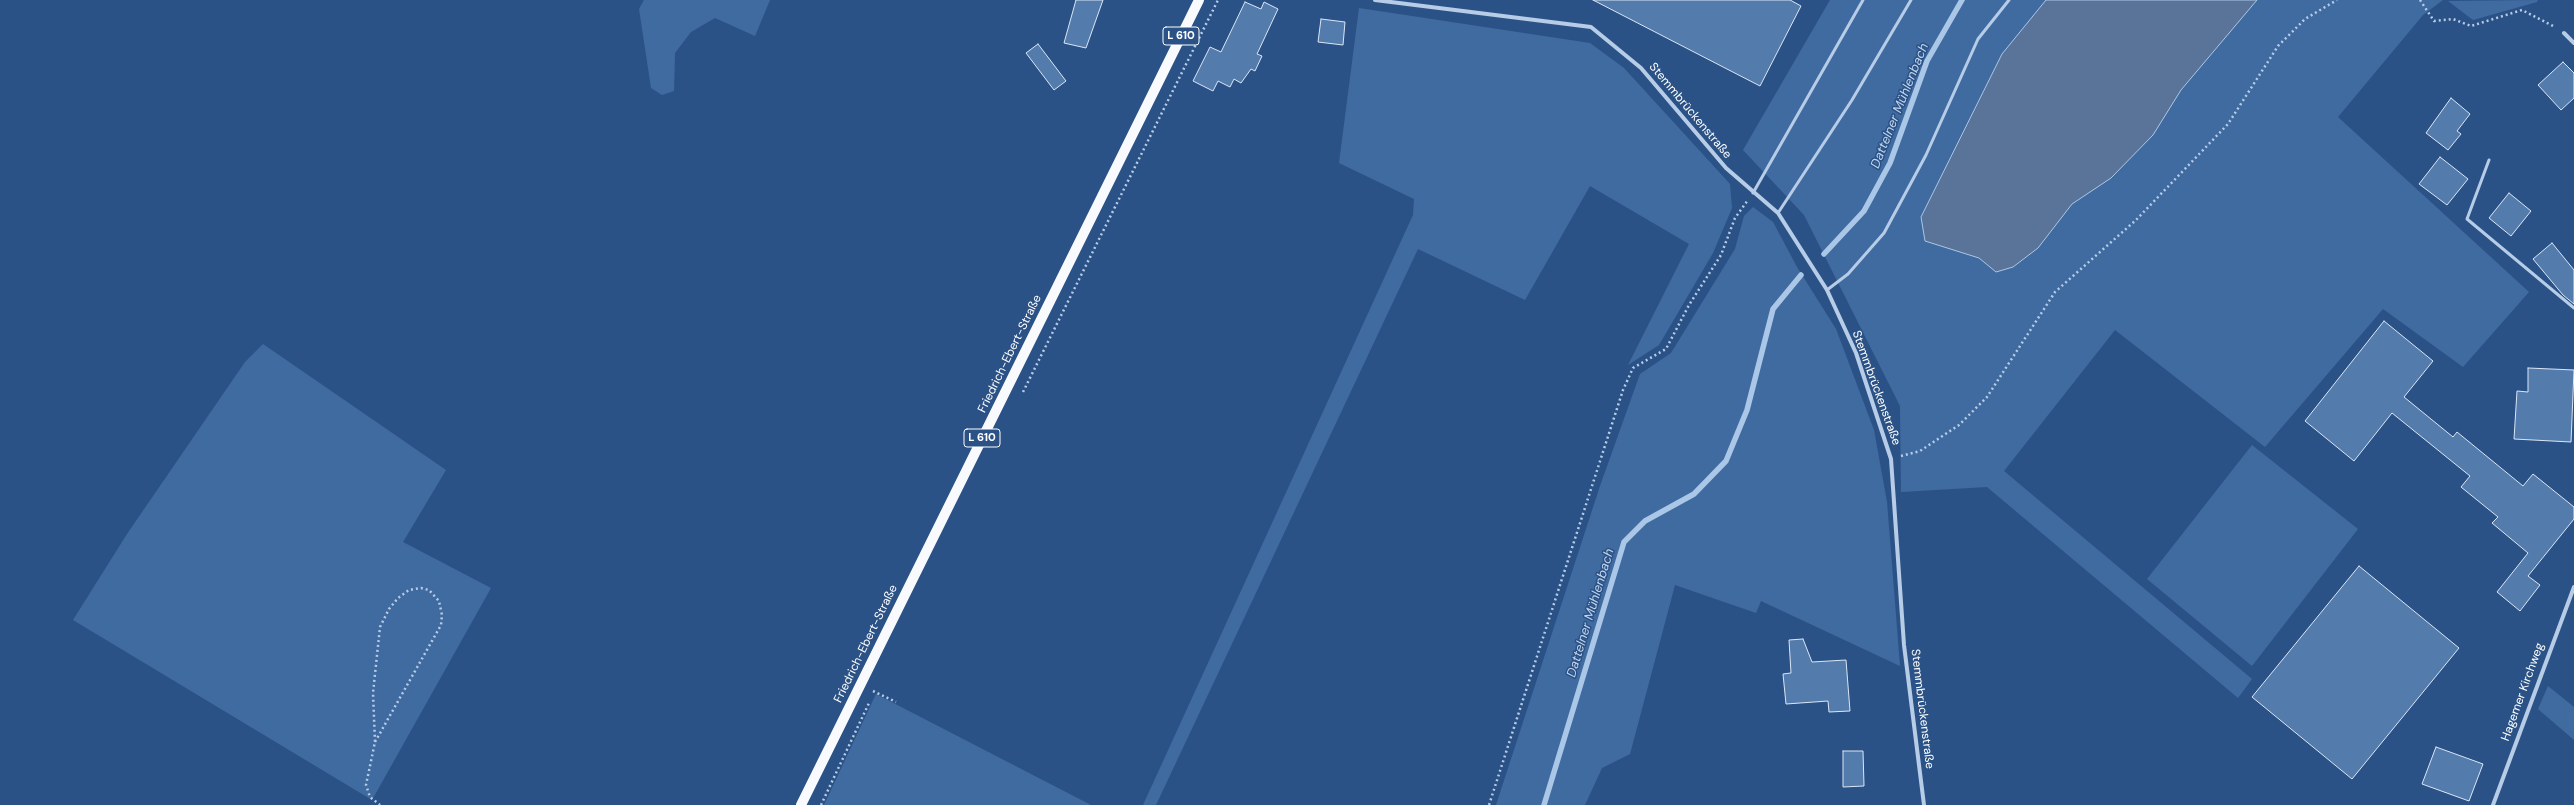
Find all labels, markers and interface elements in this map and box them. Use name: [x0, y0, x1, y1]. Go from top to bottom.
road number: L 610: [1163, 27, 1199, 45]
water label: Dattelner Mühlenbach: [1868, 41, 1932, 171]
street label: Stemmbrückenstraße: [1646, 60, 1734, 162]
street label: Friedrich-Ebert-Straße: [975, 293, 1045, 415]
street label: Stemmbrückenstraße: [1849, 329, 1903, 447]
road number: L 610: [964, 429, 1000, 447]
water label: Dattelner Mühlenbach: [1564, 547, 1618, 679]
street label: Friedrich-Ebert-Straße: [831, 583, 901, 705]
street label: Hagemer Kirchweg: [2499, 641, 2547, 743]
street label: Stemmbrückenstraße: [1907, 648, 1937, 770]

